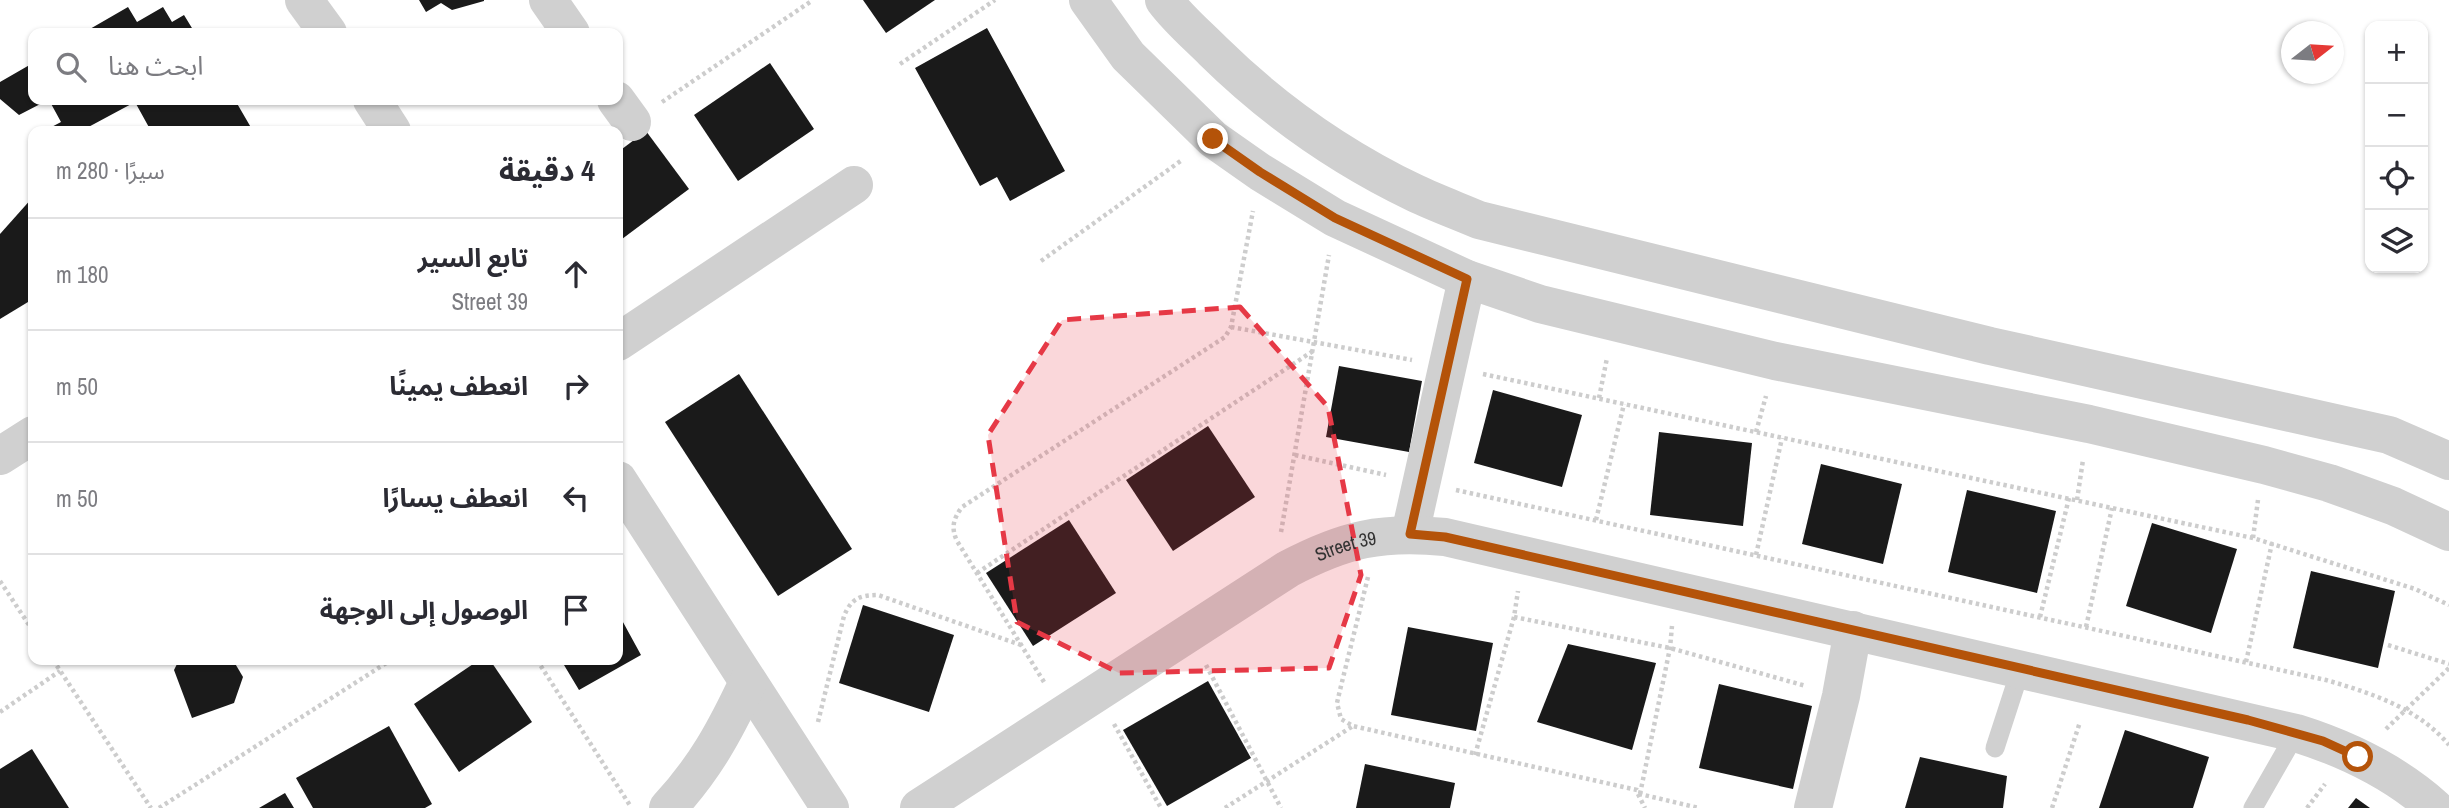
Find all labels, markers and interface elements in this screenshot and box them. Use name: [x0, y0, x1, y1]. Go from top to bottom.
north arrow: [2281, 21, 2344, 84]
map controls: [2365, 21, 2428, 273]
button: +: [2365, 21, 2428, 84]
search box: [28, 28, 623, 105]
icon: search: [52, 48, 90, 86]
text: ابحث هنا: [108, 48, 204, 83]
button: −: [2365, 84, 2428, 147]
route end: [1197, 123, 1228, 154]
button: locate: [2365, 147, 2428, 210]
text: 4 دقيقة: [499, 150, 595, 190]
text: سيرًا · 280 m: [56, 155, 165, 186]
button: layers: [2365, 210, 2428, 273]
text: تابع السير: [418, 240, 528, 275]
icon: ahead: [557, 255, 595, 293]
text: 180 m: [56, 259, 108, 290]
text: Street 39: [451, 286, 528, 317]
icon: right: [557, 367, 595, 405]
text: انعطف يمينًا: [389, 368, 528, 403]
text: 50 m: [56, 371, 98, 402]
icon: left: [557, 479, 595, 517]
text: انعطف يسارًا: [382, 480, 528, 515]
text: 50 m: [56, 483, 98, 514]
street label: Street 39: [1311, 525, 1378, 567]
icon: arrive: [557, 591, 595, 629]
text: الوصول إلى الوجهة: [320, 592, 528, 627]
route start: [2342, 741, 2373, 772]

